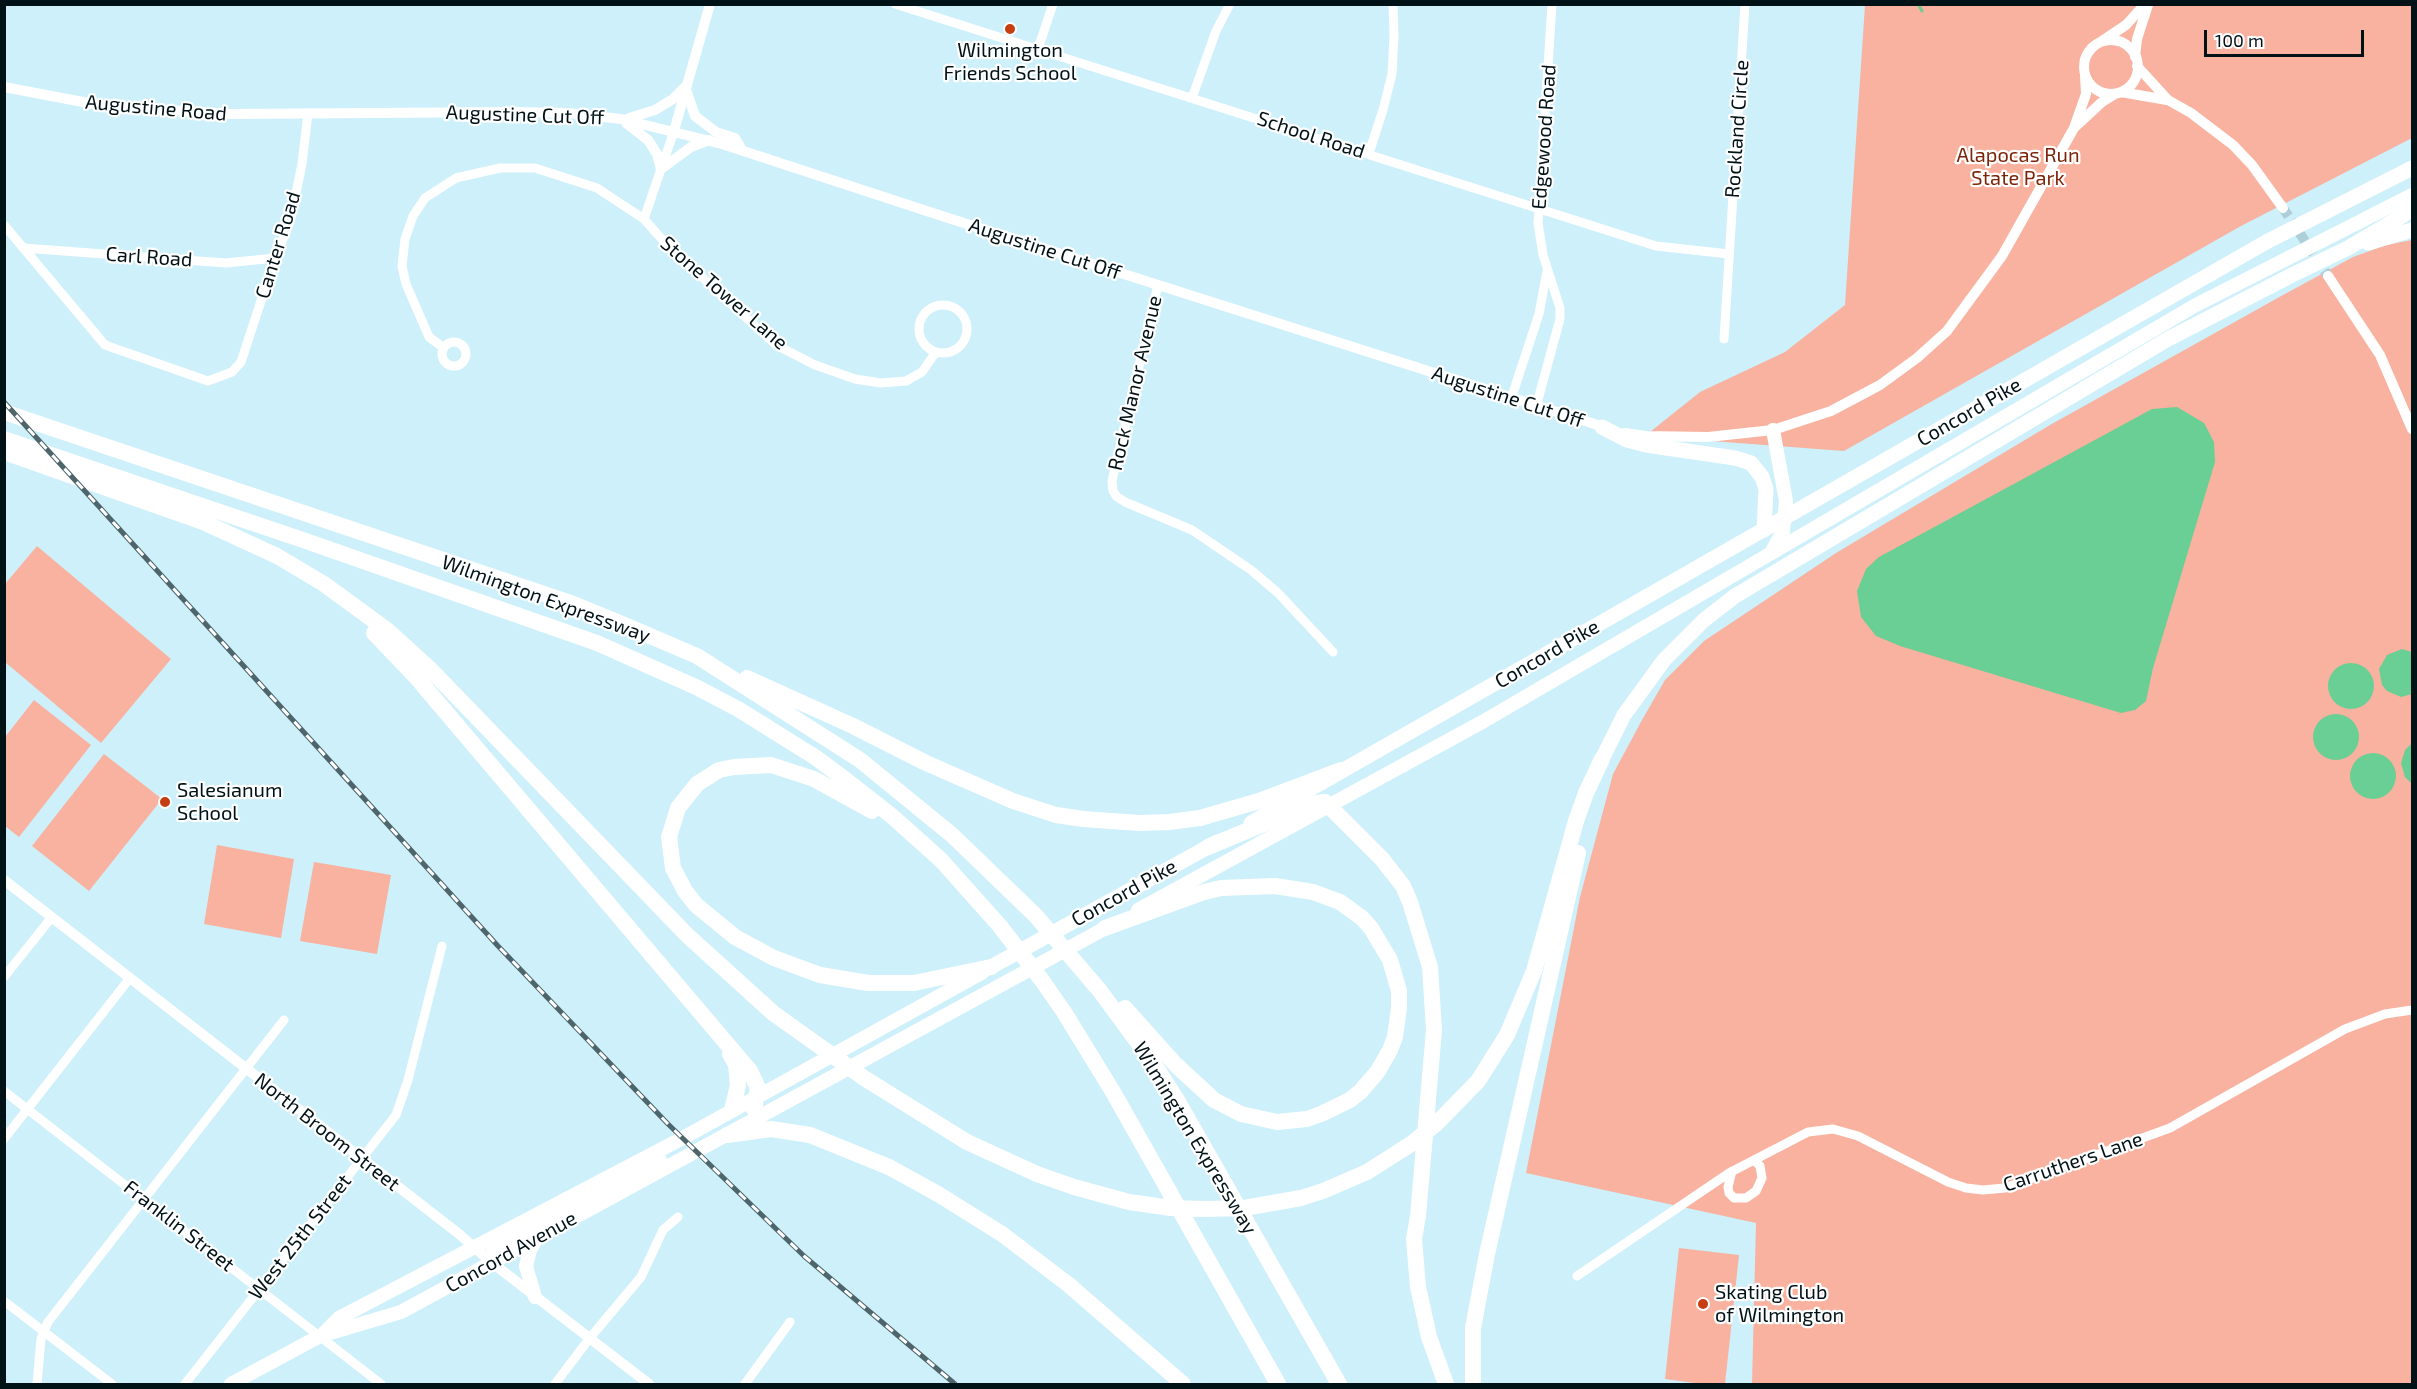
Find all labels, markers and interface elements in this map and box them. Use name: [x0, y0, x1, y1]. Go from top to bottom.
scale bar: [2207, 18, 2368, 56]
marker: Wilmington Friends School: [1003, 22, 1017, 36]
text: 100 m: [2215, 29, 2264, 51]
place label: Wilmington Friends School: [943, 38, 1077, 85]
street label: Rockland Circle: [1720, 59, 1754, 199]
street label: Edgewood Road: [1527, 64, 1561, 210]
street label: Augustine Road: [84, 90, 228, 126]
street label: Augustine Cut Off: [445, 100, 605, 130]
street label: School Road: [1254, 106, 1368, 164]
park label: Alapocas Run State Park: [1956, 143, 2080, 190]
street label: Canter Road: [250, 188, 306, 302]
street label: Augustine Cut Off: [966, 213, 1124, 285]
street label: Stone Tower Lane: [655, 231, 793, 355]
street label: Carl Road: [105, 242, 193, 272]
street label: Rock Manor Avenue: [1103, 293, 1167, 473]
street label: Augustine Cut Off: [1429, 361, 1587, 433]
street label: Concord Pike: [1913, 372, 2025, 452]
street label: Wilmington Expressway: [438, 550, 654, 648]
street label: Concord Pike: [1491, 614, 1603, 694]
place label: Salesianum School: [177, 778, 283, 825]
marker: Salesianum School: [158, 795, 172, 809]
street label: Concord Pike: [1067, 854, 1181, 932]
street label: Wilmington Expressway: [1128, 1037, 1262, 1239]
street label: North Broom Street: [250, 1068, 404, 1196]
street label: Carruthers Lane: [2000, 1127, 2146, 1197]
street label: West 25th Street: [244, 1169, 356, 1305]
street label: Franklin Street: [119, 1175, 239, 1277]
street label: Concord Avenue: [441, 1206, 581, 1298]
place label: Skating Club of Wilmington: [1715, 1280, 1844, 1327]
marker: Skating Club of Wilmington: [1696, 1297, 1710, 1311]

